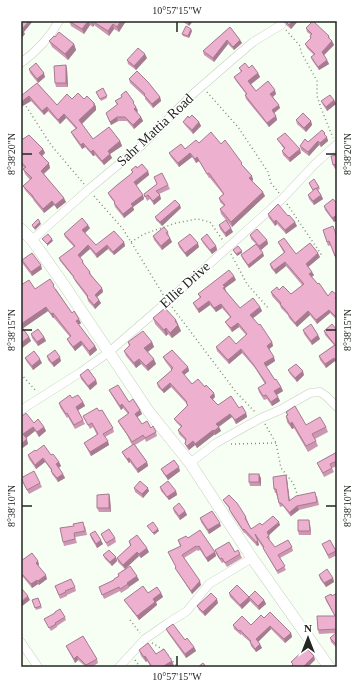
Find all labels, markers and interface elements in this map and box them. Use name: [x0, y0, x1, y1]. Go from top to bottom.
text: 10°57'15"W: [152, 5, 202, 16]
street label: Sahr Mattia Road: [114, 91, 196, 169]
text: 8°38'20"N: [6, 133, 17, 175]
text: 8°38'20"N: [342, 133, 353, 175]
street label: Ellie Drive: [157, 259, 213, 311]
text: 8°38'15"N: [6, 309, 17, 351]
text: 8°38'15"N: [342, 309, 353, 351]
text: 8°38'10"N: [6, 485, 17, 527]
text: 8°38'10"N: [342, 485, 353, 527]
north arrow: [288, 618, 328, 658]
text: N: [304, 622, 312, 634]
text: 10°57'15"W: [152, 671, 202, 682]

